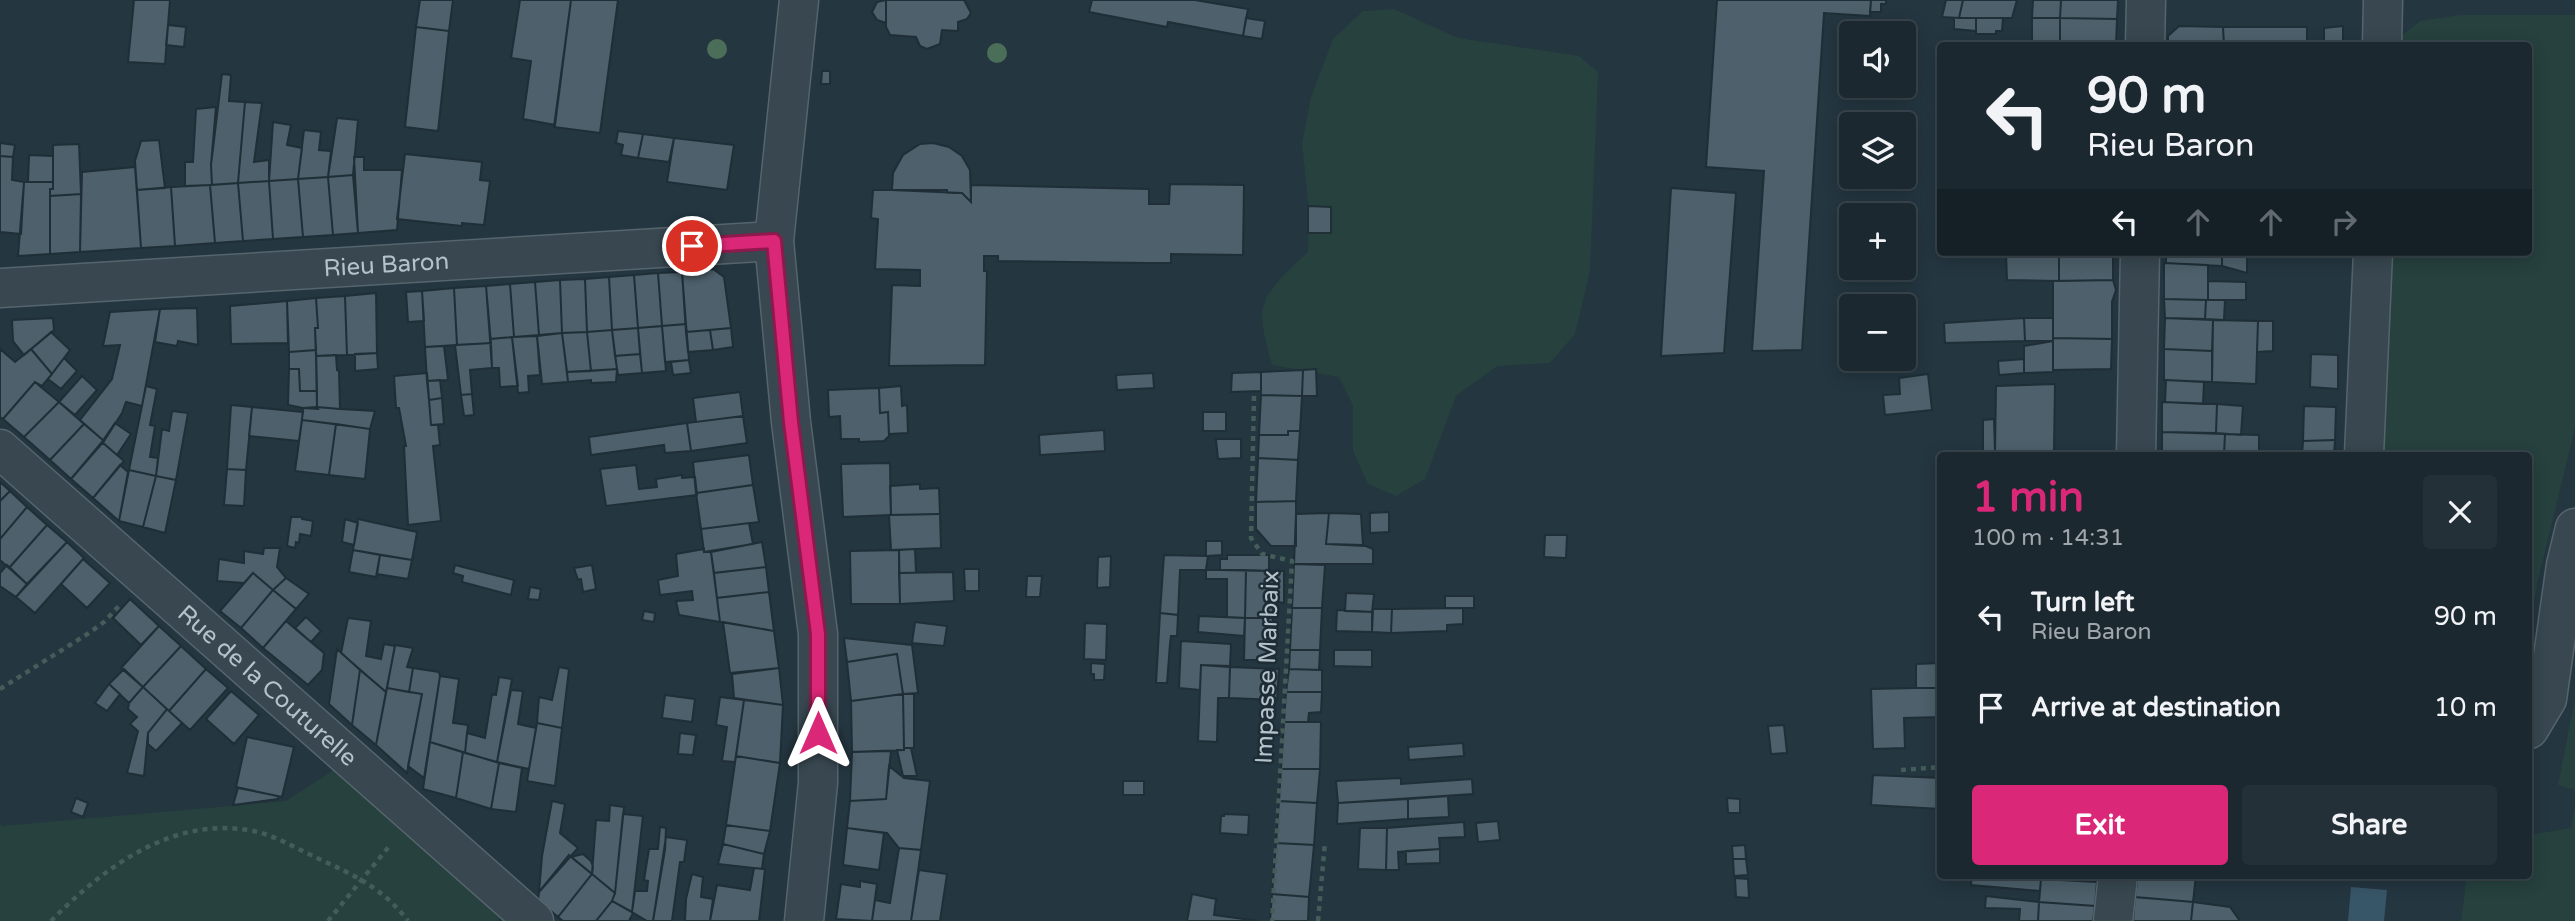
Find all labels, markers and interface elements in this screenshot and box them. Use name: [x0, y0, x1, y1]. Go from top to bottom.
map controls: [1839, 21, 1916, 371]
button: sound: [1839, 21, 1916, 98]
text: 90 m: [2087, 67, 2206, 126]
icon: left: [1972, 70, 2063, 161]
button: layers: [1839, 112, 1916, 189]
text: Rieu Baron: [2087, 127, 2255, 165]
button: +: [1839, 203, 1916, 280]
icon: left: [2106, 203, 2144, 241]
icon: ahead: [2179, 203, 2217, 241]
icon: ahead: [2252, 203, 2290, 241]
icon: right: [2325, 203, 2363, 241]
pin: [662, 216, 722, 276]
icon: arrive: [673, 227, 711, 265]
street label: Rieu Baron: [323, 247, 450, 283]
button: −: [1839, 294, 1916, 371]
text: 1 min: [1972, 472, 2084, 523]
button: close: [2423, 475, 2497, 549]
text: 100 m · 14:31: [1972, 524, 2124, 552]
street label: Impasse Marbaix: [1250, 570, 1285, 764]
text: Turn left: [2031, 587, 2134, 618]
icon: left: [1972, 598, 2010, 636]
street label: Rue de la Couturelle: [172, 599, 363, 773]
text: 90 m: [2434, 601, 2497, 632]
text: Rieu Baron: [2031, 618, 2151, 646]
icon: arrive: [1972, 689, 2010, 727]
text: Arrive at destination: [2031, 692, 2281, 723]
text: 10 m: [2434, 692, 2497, 723]
position arrow: [781, 696, 855, 770]
button: Exit: [1972, 785, 2228, 865]
button: Share: [2242, 785, 2497, 865]

